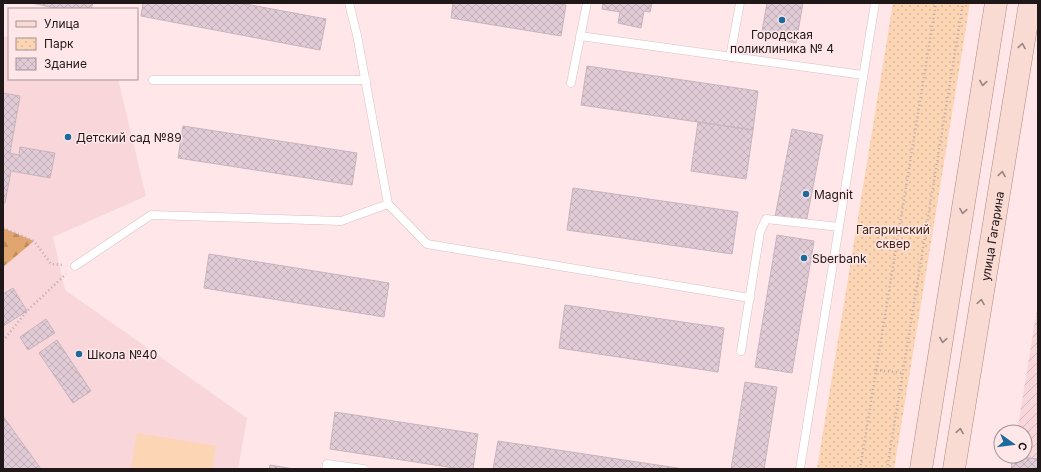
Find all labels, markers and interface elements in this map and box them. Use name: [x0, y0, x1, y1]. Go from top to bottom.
legend: [8, 8, 138, 80]
marker: Городская поликлиника № 4: [777, 15, 787, 25]
text: Улица: [44, 16, 79, 31]
place label: Городская поликлиника № 4: [730, 27, 834, 56]
text: Парк: [44, 36, 74, 51]
one-way arrow: [1018, 42, 1026, 49]
text: Здание: [44, 56, 87, 71]
one-way arrow: [979, 80, 988, 86]
place label: Детский сад №89: [76, 130, 182, 145]
marker: Детский сад №89: [63, 132, 73, 142]
one-way arrow: [997, 171, 1006, 177]
place label: Magnit: [814, 187, 853, 202]
marker: Magnit: [801, 189, 811, 199]
street label: улица Гагарина: [977, 190, 1007, 282]
one-way arrow: [959, 208, 968, 214]
park label: Гагаринский сквер: [856, 222, 930, 251]
place label: Sberbank: [812, 251, 867, 266]
marker: Sberbank: [799, 253, 809, 263]
one-way arrow: [976, 299, 985, 305]
one-way arrow: [939, 337, 948, 343]
place label: Школа №40: [87, 347, 157, 362]
marker: Школа №40: [74, 349, 84, 359]
north arrow: [993, 424, 1033, 464]
one-way arrow: [955, 427, 964, 434]
text: С: [1015, 441, 1030, 452]

